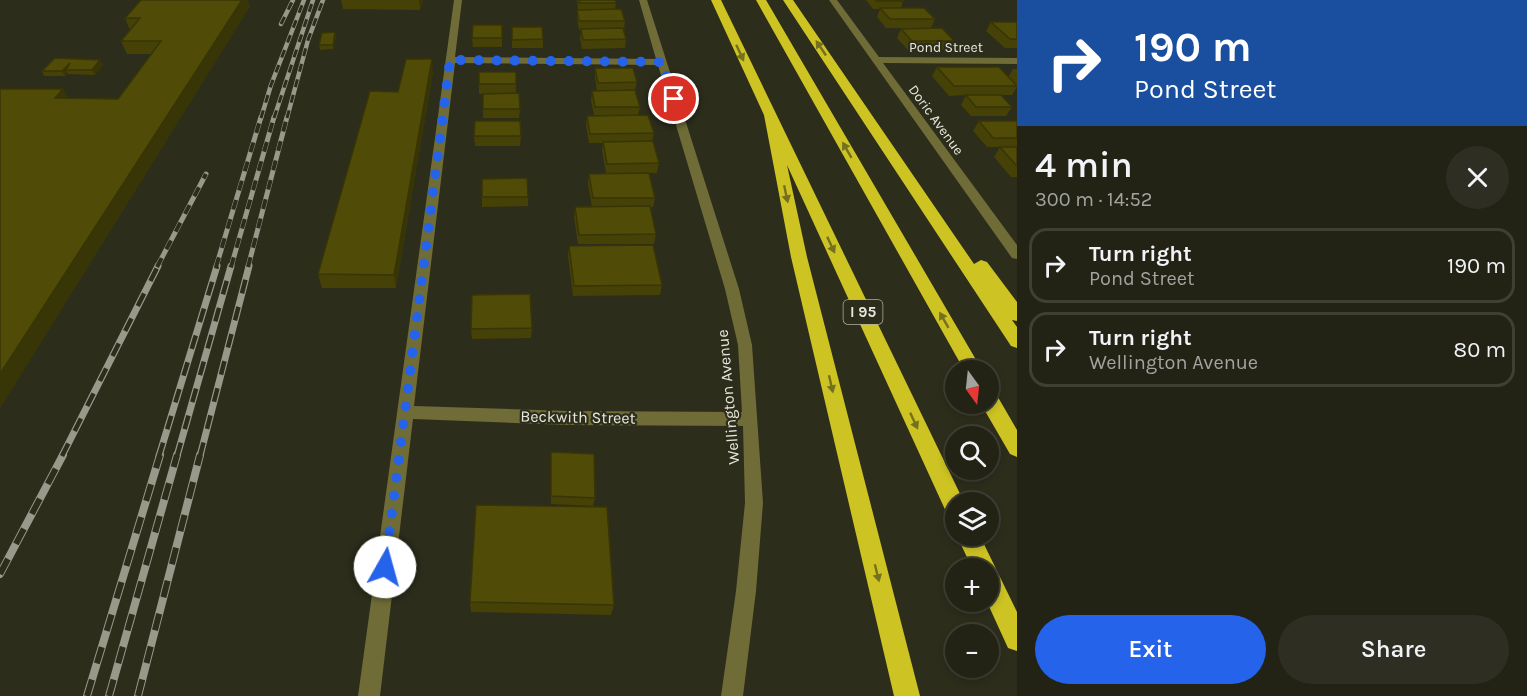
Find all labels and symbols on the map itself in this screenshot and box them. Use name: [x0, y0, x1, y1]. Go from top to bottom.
street label: Pond Street: [909, 39, 983, 56]
one-way arrow: [815, 41, 827, 57]
one-way arrow: [736, 44, 745, 61]
pin: [648, 73, 699, 124]
street label: Doric Avenue: [905, 82, 967, 158]
one-way arrow: [842, 142, 852, 159]
one-way arrow: [782, 185, 791, 204]
one-way arrow: [826, 236, 835, 253]
road number: I 95: [844, 300, 882, 324]
one-way arrow: [939, 311, 949, 328]
street label: Wellington Avenue: [713, 329, 743, 465]
north arrow: [945, 360, 999, 414]
one-way arrow: [826, 374, 836, 393]
street label: Beckwith Street: [520, 406, 636, 428]
one-way arrow: [910, 413, 919, 430]
position arrow: [353, 535, 417, 599]
one-way arrow: [872, 564, 882, 582]

